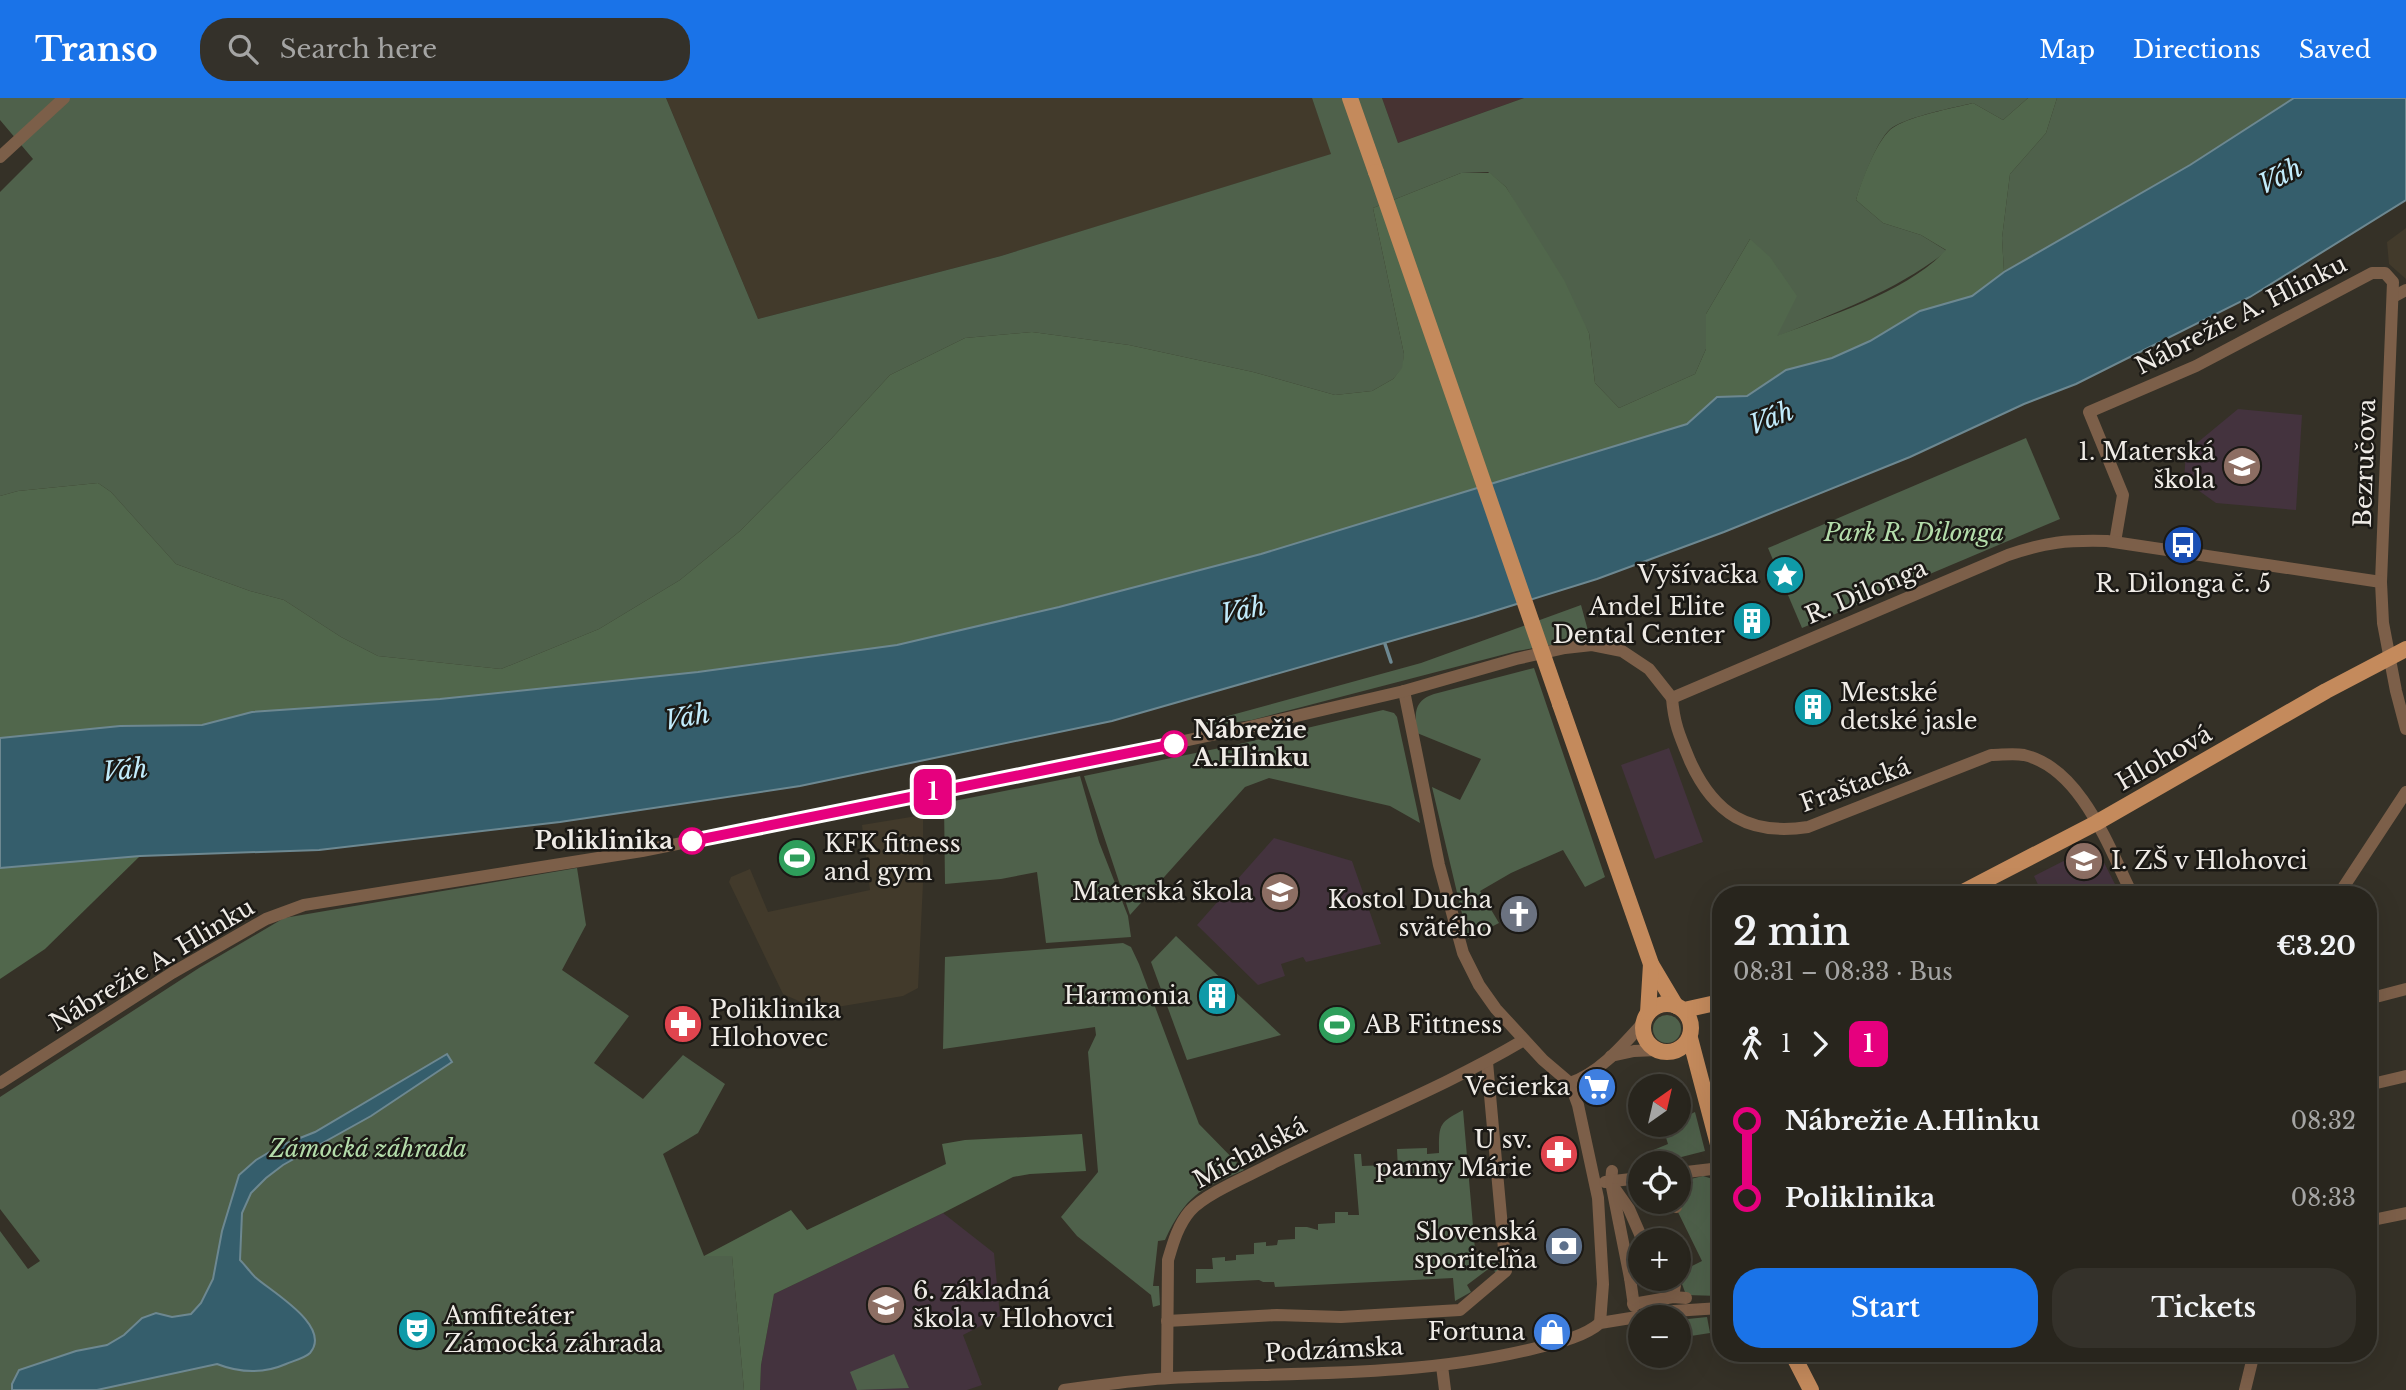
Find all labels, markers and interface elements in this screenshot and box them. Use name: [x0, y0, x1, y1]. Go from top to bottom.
search box: [200, 18, 690, 81]
text: Transo: [35, 29, 158, 70]
icon: search: [224, 30, 262, 68]
text: Search here: [280, 33, 437, 65]
text: Map: [2039, 35, 2095, 64]
text: Directions: [2133, 35, 2261, 64]
text: Saved: [2299, 35, 2371, 64]
water label: Váh: [2252, 151, 2308, 201]
street label: Nábrežie A. Hlinku: [2130, 249, 2351, 380]
water label: Váh: [1744, 395, 1798, 441]
street label: Bezručova: [2348, 397, 2381, 528]
place label: 1. Materská škola: [2078, 437, 2216, 494]
school or university icon: 1. Materská škola: [2221, 445, 2263, 487]
park label: Park R. Dilonga: [1823, 518, 2004, 547]
bus stop icon: R. Dilonga č. 5: [2162, 524, 2204, 566]
street label: R. Dilonga: [1801, 553, 1932, 630]
place icon: Vyšívačka: [1764, 554, 1806, 596]
place label: Vyšívačka: [1637, 560, 1759, 589]
place label: R. Dilonga č. 5: [2095, 569, 2271, 598]
water label: Váh: [1218, 590, 1268, 630]
place label: Andel Elite Dental Center: [1553, 592, 1726, 649]
building icon: Andel Elite Dental Center: [1731, 600, 1773, 642]
place label: Mestské detské jasle: [1840, 678, 1978, 735]
building icon: Mestské detské jasle: [1792, 686, 1834, 728]
water label: Váh: [662, 697, 712, 737]
place label: Nábrežie A.Hlinku: [1192, 715, 1309, 772]
street label: Hlohová: [2111, 718, 2217, 796]
marker: Nábrežie A.Hlinku: [1161, 731, 1187, 757]
street label: Fraštacká: [1796, 751, 1914, 818]
water label: Váh: [101, 752, 149, 788]
line badge: 1: [910, 769, 956, 815]
text: 1: [928, 777, 938, 806]
place label: Poliklinika: [534, 826, 673, 855]
marker: Poliklinika: [679, 828, 705, 854]
place label: KFK fitness and gym: [824, 829, 961, 886]
sports icon: KFK fitness and gym: [776, 837, 818, 879]
school or university icon: I. ZŠ v Hlohovci: [2063, 840, 2105, 882]
place label: I. ZŠ v Hlohovci: [2111, 845, 2308, 875]
school or university icon: Materská škola: [1259, 871, 1301, 913]
place label: Materská škola: [1072, 877, 1254, 906]
place label: Kostol Ducha svätého: [1328, 885, 1493, 942]
street label: Nábrežie A. Hlinku: [44, 892, 259, 1037]
church icon: Kostol Ducha svätého: [1498, 893, 1540, 935]
text: 2 min: [1733, 908, 1850, 955]
text: €3.20: [2276, 930, 2356, 962]
text: 08:31 – 08:33 · Bus: [1733, 958, 1953, 986]
building icon: Harmonia: [1196, 975, 1238, 1017]
place label: Harmonia: [1064, 981, 1191, 1010]
place label: Poliklinika Hlohovec: [710, 995, 842, 1052]
pharmacy icon: Poliklinika Hlohovec: [662, 1003, 704, 1045]
sports icon: AB Fittness: [1316, 1004, 1358, 1046]
place label: AB Fittness: [1363, 1010, 1502, 1039]
icon: walk: [1733, 1025, 1771, 1063]
icon: forward: [1801, 1025, 1839, 1063]
text: 1: [1863, 1029, 1874, 1058]
text: 1: [1781, 1030, 1791, 1058]
supermarket icon: Večierka: [1576, 1066, 1618, 1108]
place label: Večierka: [1464, 1072, 1571, 1101]
north arrow: [1628, 1074, 1690, 1138]
map controls: [1628, 1074, 1691, 1368]
text: Nábrežie A.Hlinku: [1785, 1105, 2040, 1137]
text: 08:32: [2291, 1107, 2356, 1135]
street label: Michalská: [1188, 1110, 1312, 1194]
place label: U sv. panny Márie: [1375, 1125, 1532, 1182]
pharmacy icon: U sv. panny Márie: [1538, 1133, 1580, 1175]
park label: Zámocká záhrada: [268, 1134, 467, 1163]
button: locate: [1628, 1151, 1691, 1214]
text: Poliklinika: [1785, 1182, 1935, 1214]
text: 08:33: [2291, 1184, 2356, 1212]
place label: Slovenská sporiteľňa: [1414, 1217, 1538, 1274]
bank icon: Slovenská sporiteľňa: [1543, 1225, 1585, 1267]
button: +: [1628, 1228, 1691, 1291]
button: Start: [1733, 1268, 2038, 1348]
button: Tickets: [2052, 1268, 2356, 1348]
place label: 6. základná škola v Hlohovci: [913, 1276, 1114, 1333]
school or university icon: 6. základná škola v Hlohovci: [865, 1284, 907, 1326]
place label: Amfiteáter Zámocká záhrada: [443, 1301, 663, 1358]
button: −: [1628, 1305, 1691, 1368]
theatre icon: Amfiteáter Zámocká záhrada: [396, 1309, 438, 1351]
shop icon: Fortuna: [1531, 1311, 1573, 1353]
place label: Fortuna: [1428, 1317, 1526, 1346]
street label: Podzámska: [1264, 1331, 1405, 1368]

